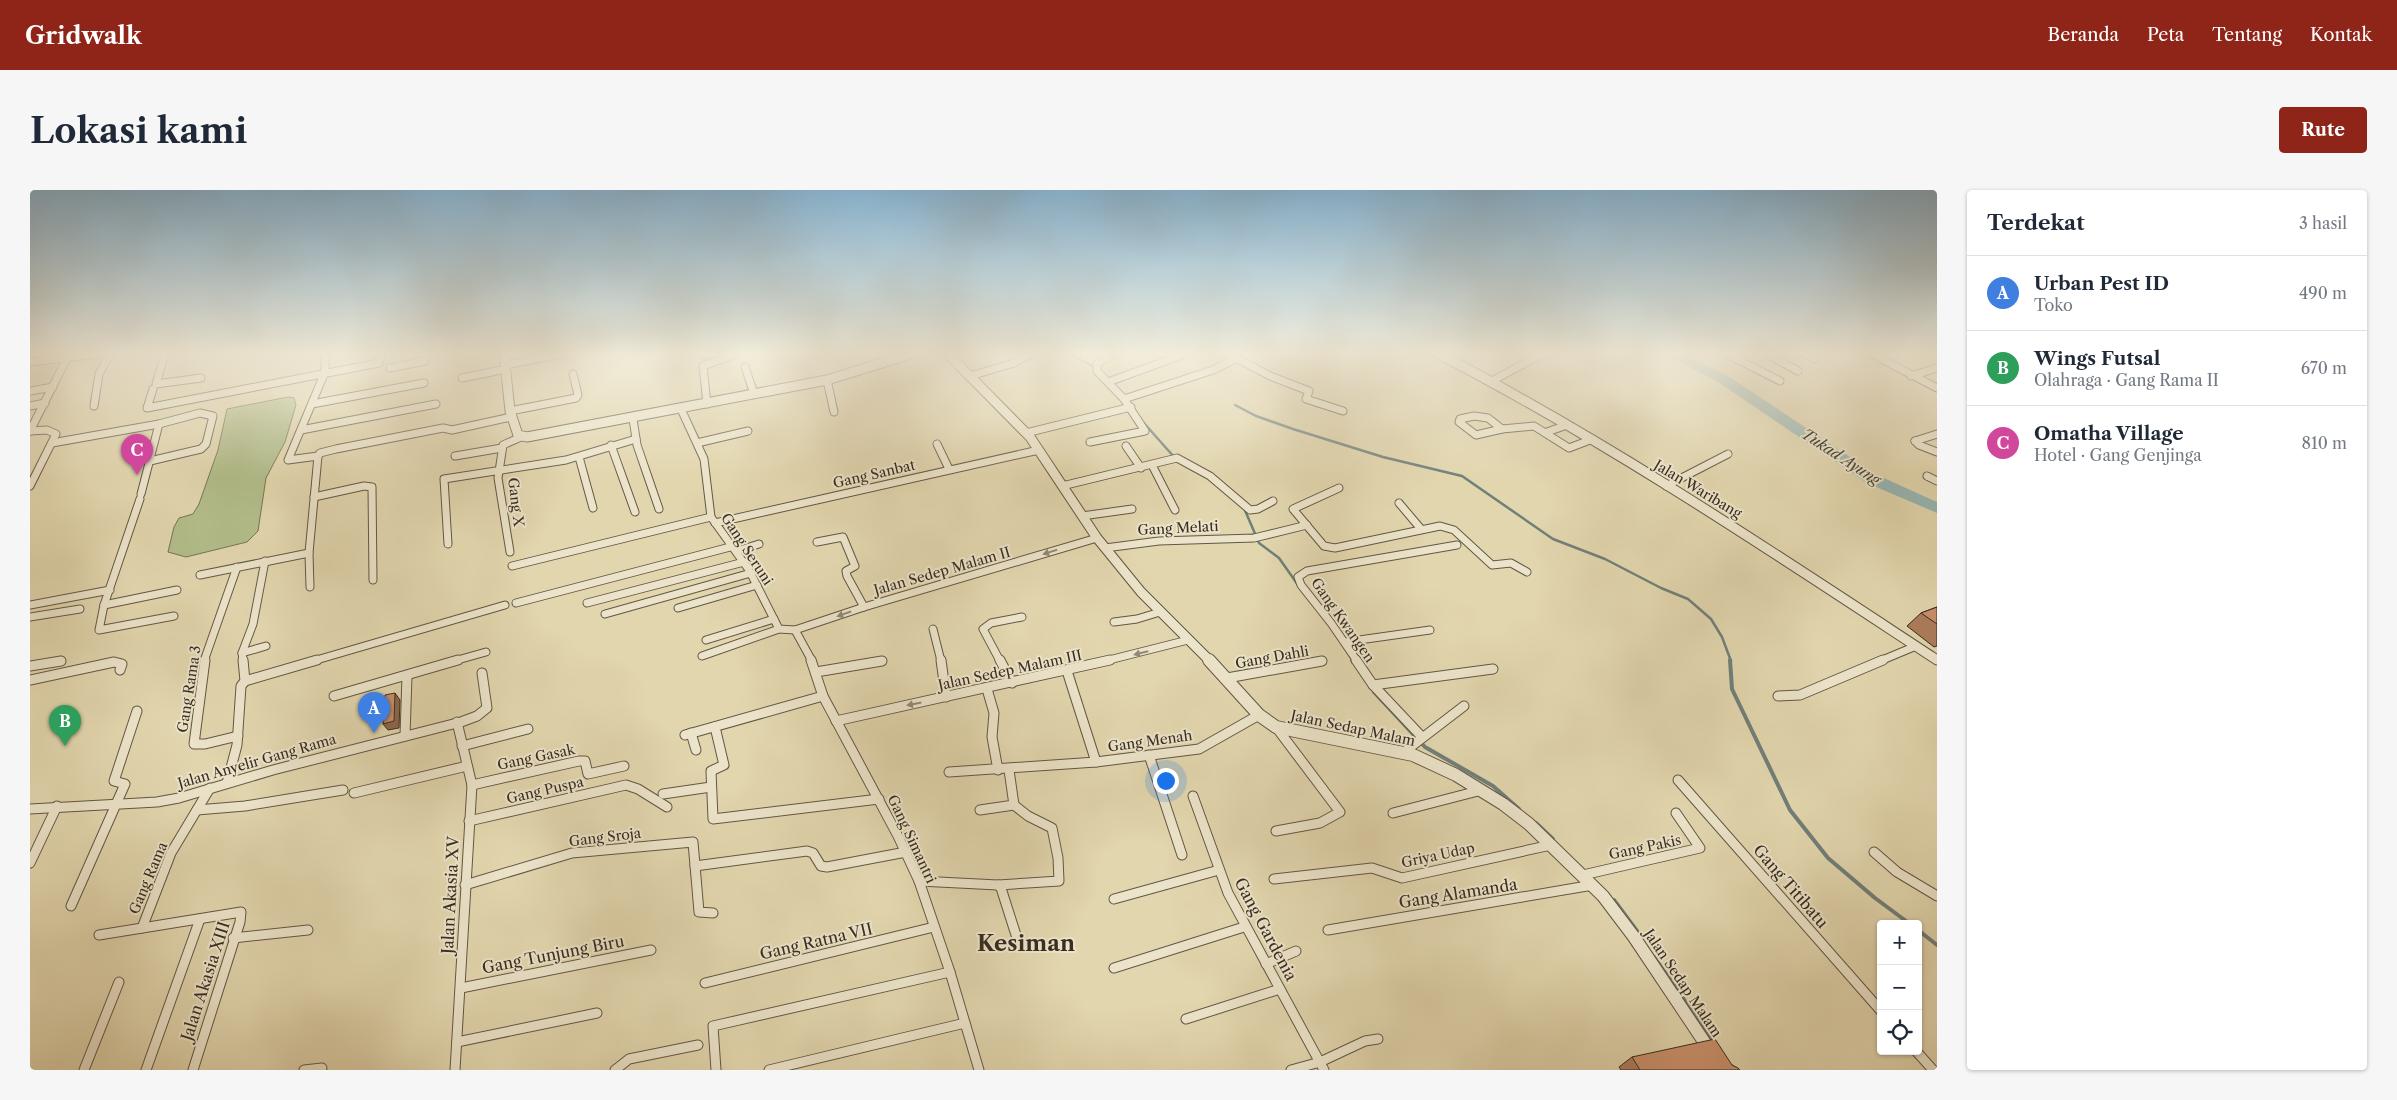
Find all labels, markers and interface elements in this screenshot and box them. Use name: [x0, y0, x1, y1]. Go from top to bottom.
text: Gridwalk: [25, 21, 142, 50]
text: Beranda: [2048, 24, 2119, 46]
text: Peta: [2147, 24, 2184, 46]
text: Tentang: [2212, 24, 2282, 46]
text: Kontak: [2310, 24, 2372, 46]
button: Rute: [2279, 107, 2367, 153]
text: Lokasi kami: [30, 109, 247, 152]
text: Terdekat: [1987, 210, 2085, 235]
text: 3 hasil: [2299, 213, 2347, 233]
text: Urban Pest ID: [2034, 272, 2169, 295]
text: A: [1997, 283, 2009, 303]
text: 490 m: [2299, 283, 2347, 303]
text: Toko: [2034, 295, 2073, 315]
text: Wings Futsal: [2034, 347, 2161, 370]
text: B: [1997, 358, 2009, 378]
text: 670 m: [2301, 358, 2347, 378]
text: Olahraga · Gang Rama II: [2034, 370, 2219, 390]
text: Omatha Village: [2034, 422, 2184, 445]
water label: Tukad Ayung: [1798, 424, 1885, 490]
text: C: [1997, 433, 2009, 453]
text: 810 m: [2301, 433, 2347, 453]
pin: C: [121, 434, 153, 475]
text: Hotel · Gang Genjinga: [2034, 445, 2202, 465]
street label: Jalan Waribang: [1649, 455, 1746, 523]
street label: Gang Sanbat: [831, 456, 917, 492]
street label: Gang X: [504, 476, 528, 529]
street label: Gang Seruni: [717, 510, 777, 588]
street label: Gang Melati: [1137, 517, 1219, 539]
street label: Jalan Sedep Malam II: [870, 543, 1012, 600]
one-way arrow: [1042, 549, 1057, 557]
street label: Gang Kwangen: [1307, 574, 1379, 666]
one-way arrow: [836, 610, 851, 618]
street label: Gang Dahli: [1234, 642, 1310, 672]
street label: Gang Rama 3: [173, 644, 205, 734]
street label: Jalan Sedep Malam III: [934, 646, 1084, 694]
one-way arrow: [1133, 649, 1148, 657]
pin: A: [358, 692, 390, 733]
one-way arrow: [906, 700, 922, 708]
pin: B: [49, 705, 81, 746]
street label: Jalan Sedap Malam: [1287, 706, 1417, 750]
street label: Gang Menah: [1107, 726, 1194, 756]
street label: Jalan Anyelir Gang Rama: [174, 730, 339, 793]
street label: Gang Gasak: [496, 740, 577, 774]
your location: [1153, 768, 1179, 794]
street label: Gang Puspa: [505, 772, 586, 808]
street label: Gang Simantri: [884, 792, 940, 886]
street label: Gang Sroja: [568, 824, 643, 850]
street label: Gang Pakis: [1607, 831, 1683, 863]
street label: Jalan Akasia XV: [437, 835, 463, 957]
street label: Griya Udap: [1400, 838, 1476, 872]
street label: Gang Rama: [125, 839, 171, 917]
street label: Gang Titibatu: [1749, 840, 1833, 932]
street label: Gang Gardenia: [1230, 874, 1302, 984]
street label: Gang Alamanda: [1397, 874, 1519, 912]
street label: Gang Ratna VII: [758, 918, 874, 964]
street label: Jalan Akasia XIII: [175, 919, 234, 1046]
map controls: [1877, 920, 1922, 1055]
button: +: [1877, 920, 1922, 965]
street label: Jalan Sedap Malam: [1639, 924, 1726, 1041]
street label: Gang Tunjung Biru: [480, 930, 626, 978]
district label: Kesiman: [977, 930, 1075, 957]
button: −: [1877, 965, 1922, 1010]
button: locate: [1877, 1010, 1922, 1055]

